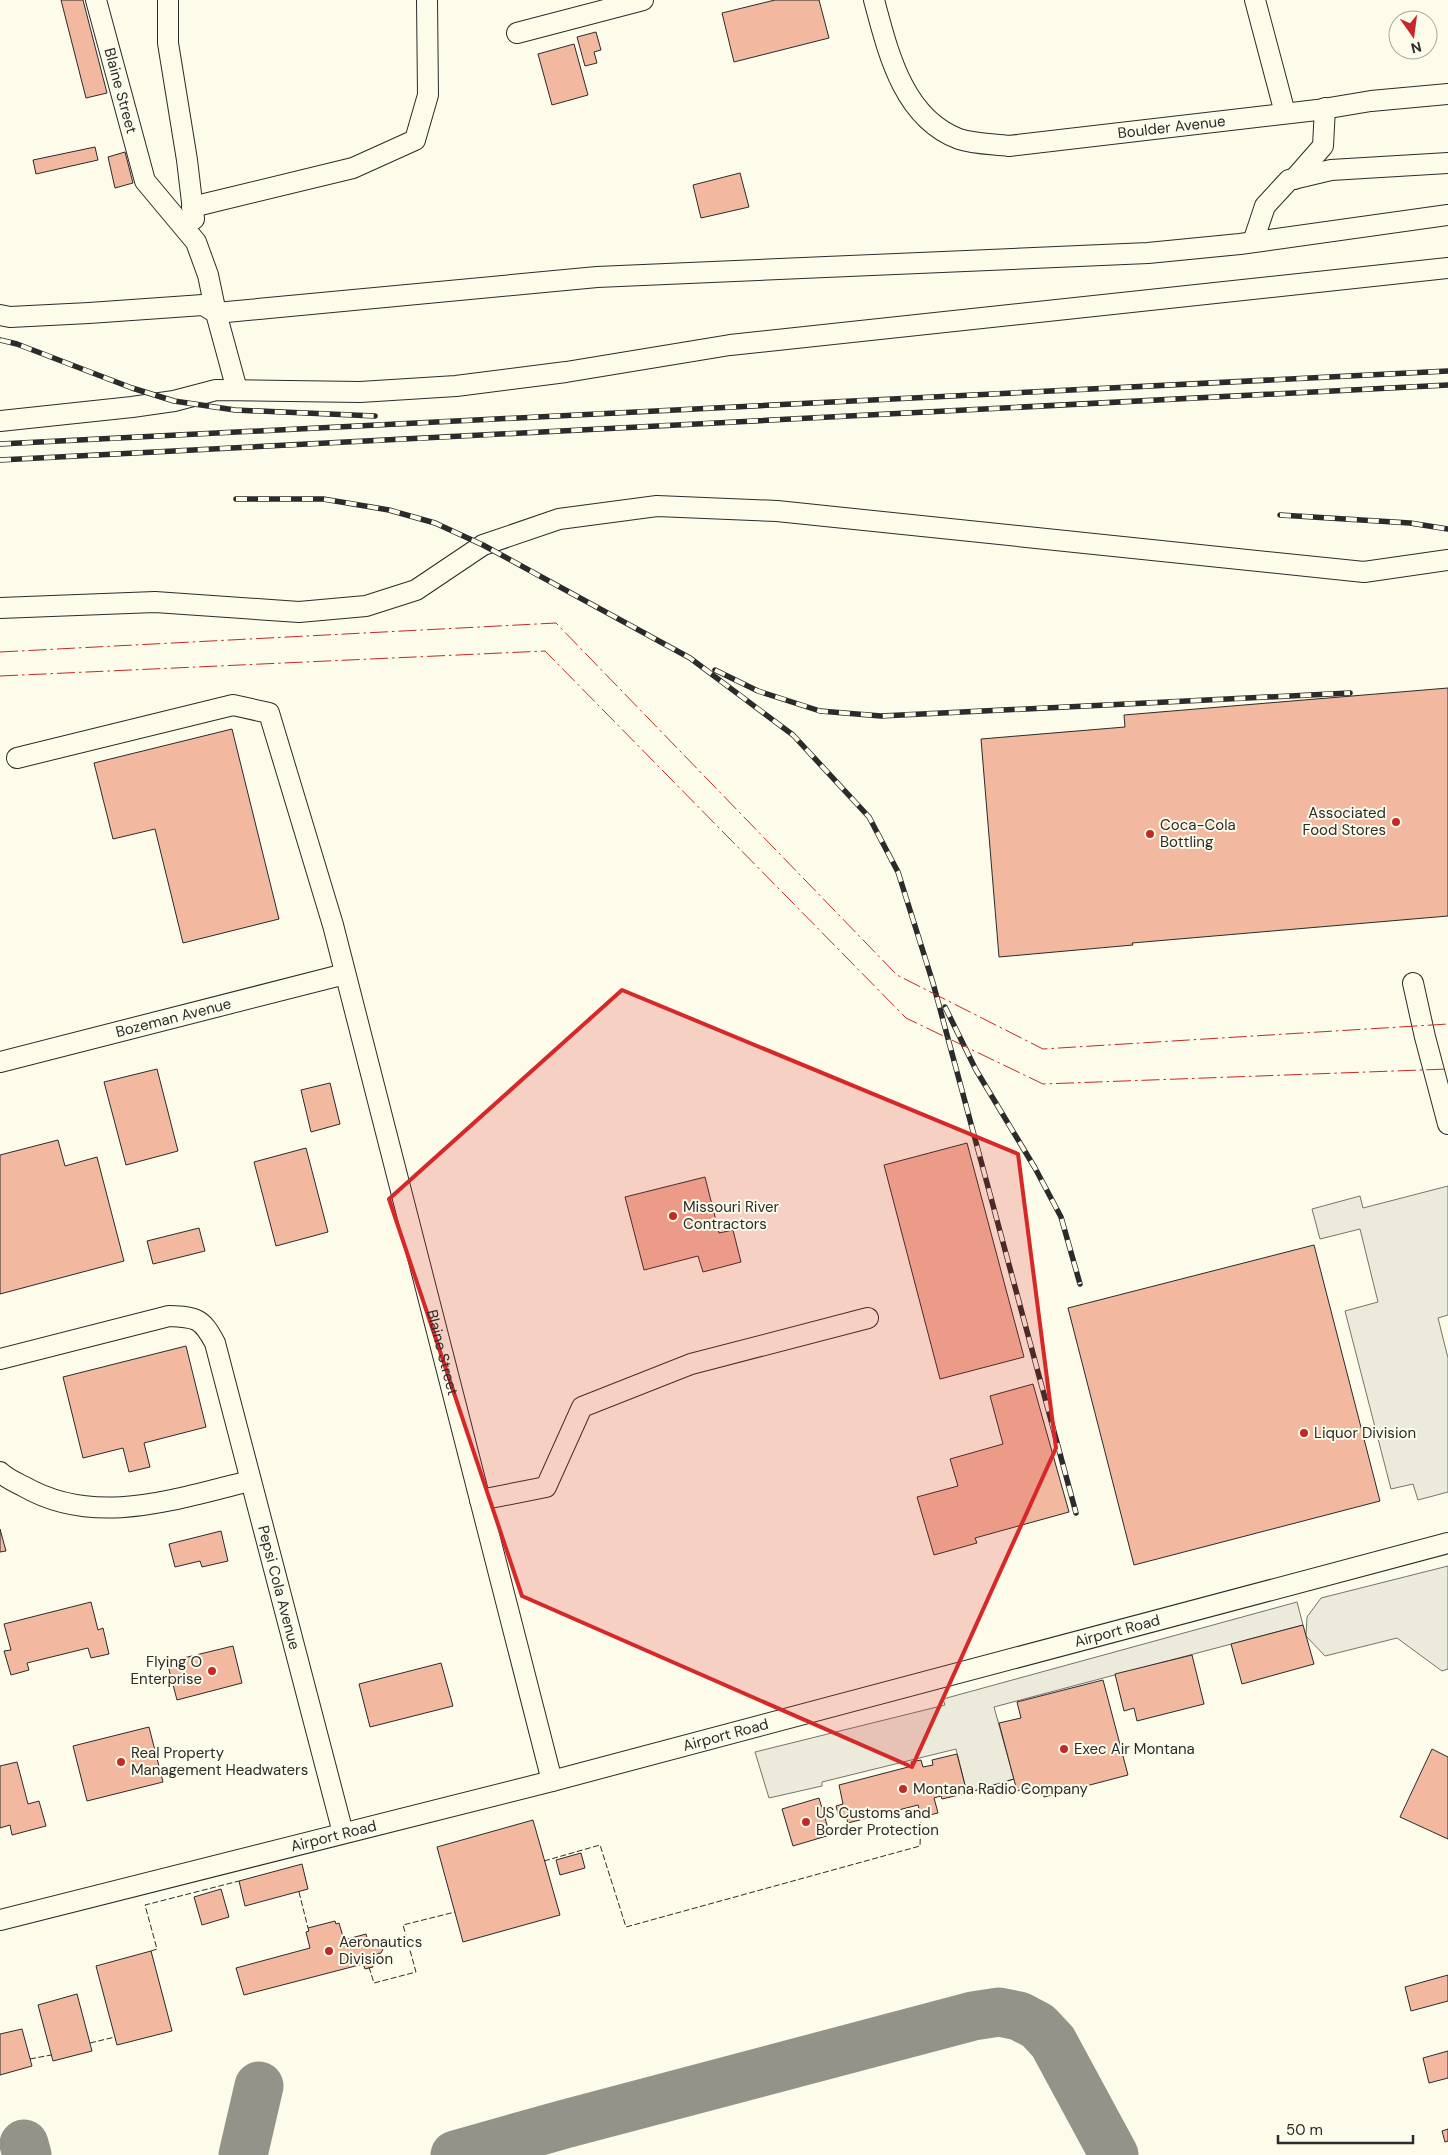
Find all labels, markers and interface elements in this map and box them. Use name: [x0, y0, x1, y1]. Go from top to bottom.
north arrow: [1388, 10, 1438, 60]
text: N: [1409, 38, 1423, 58]
street label: Blaine Street: [99, 46, 142, 136]
street label: Boulder Avenue: [1117, 111, 1227, 143]
place label: Associated Food Stores: [1303, 803, 1386, 840]
place label: Coca-Cola Bottling: [1160, 815, 1236, 852]
marker: Associated Food Stores: [1390, 816, 1402, 828]
marker: Coca-Cola Bottling: [1144, 828, 1156, 840]
street label: Bozeman Avenue: [114, 993, 233, 1042]
place label: Missouri River Contractors: [683, 1197, 779, 1234]
marker: Missouri River Contractors: [667, 1210, 679, 1222]
street label: Blaine Street: [422, 1307, 463, 1398]
place label: Liquor Division: [1314, 1423, 1416, 1443]
marker: Liquor Division: [1298, 1427, 1310, 1439]
street label: Pepsi Cola Avenue: [253, 1523, 305, 1652]
street label: Airport Road: [1072, 1610, 1162, 1652]
place label: Flying O Enterprise: [131, 1652, 202, 1689]
marker: Flying O Enterprise: [206, 1665, 218, 1677]
street label: Airport Road: [681, 1714, 771, 1756]
place label: Exec Air Montana: [1074, 1739, 1195, 1759]
place label: Real Property Management Headwaters: [131, 1743, 308, 1780]
marker: Exec Air Montana: [1058, 1743, 1070, 1755]
marker: Real Property Management Headwaters: [115, 1756, 127, 1768]
place label: Montana Radio Company: [913, 1779, 1089, 1799]
marker: Montana Radio Company: [897, 1783, 909, 1795]
place label: US Customs and Border Protection: [816, 1803, 939, 1840]
street label: Airport Road: [289, 1816, 379, 1856]
marker: US Customs and Border Protection: [800, 1816, 812, 1828]
place label: Aeronautics Division: [339, 1932, 422, 1969]
marker: Aeronautics Division: [323, 1945, 335, 1957]
scale bar: [1278, 2112, 1413, 2144]
text: 50 m: [1286, 2120, 1323, 2140]

